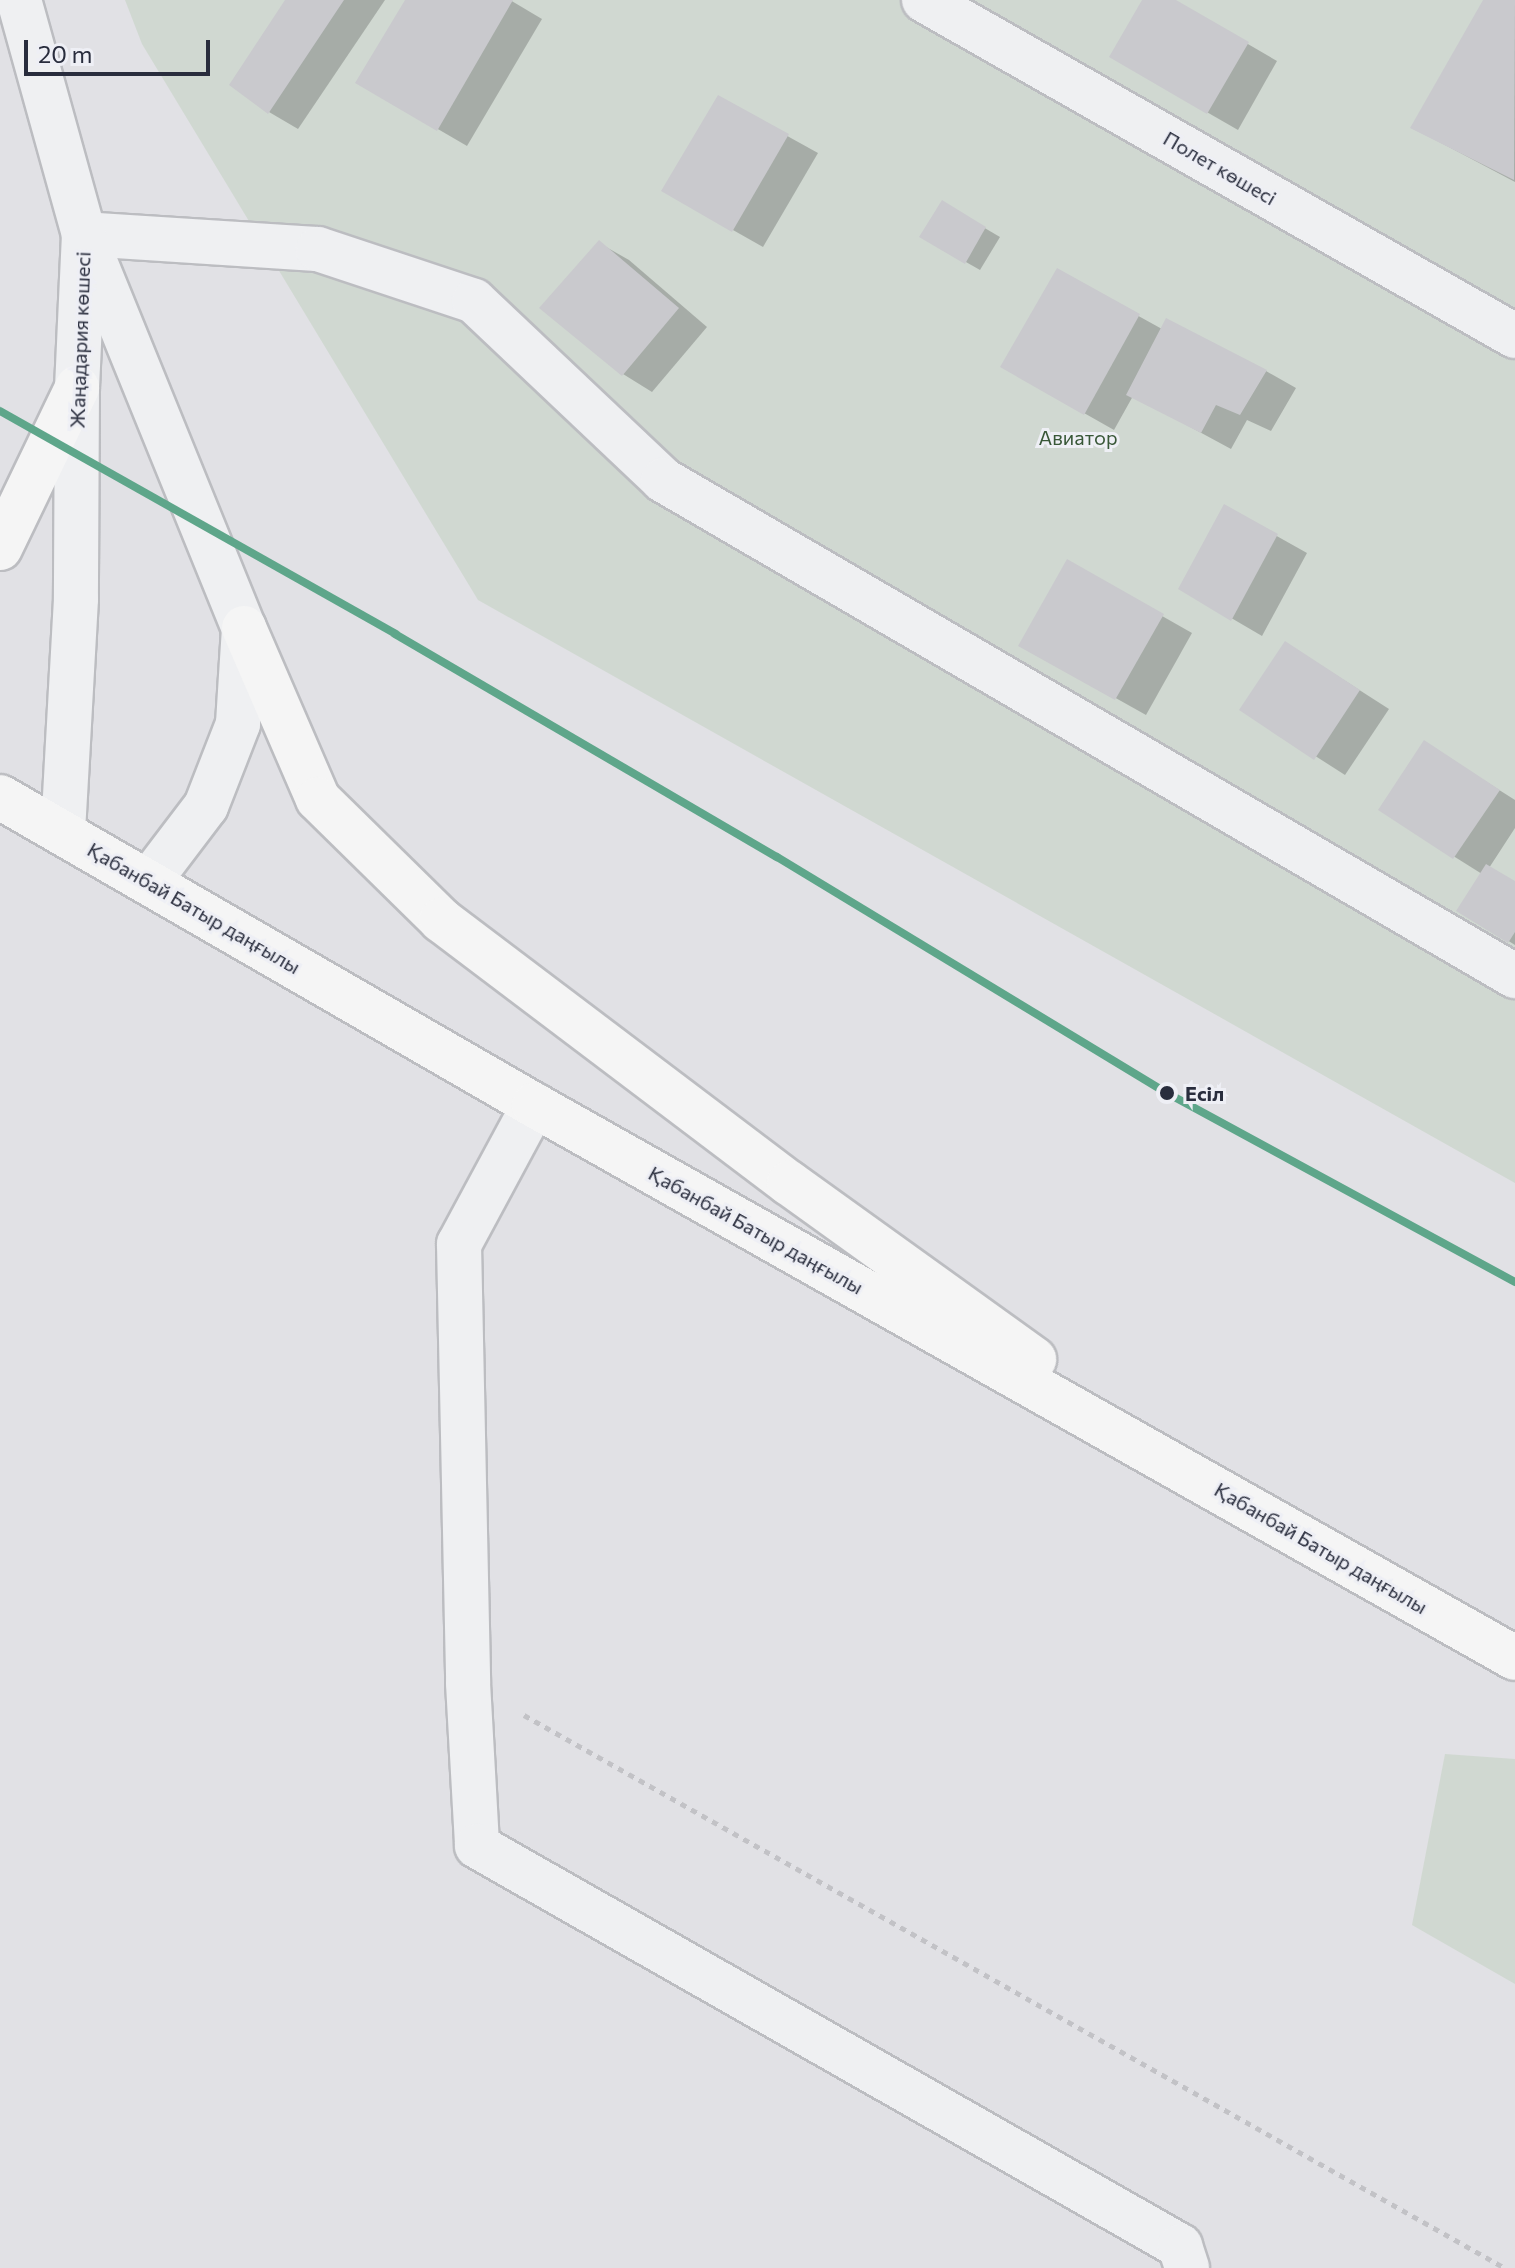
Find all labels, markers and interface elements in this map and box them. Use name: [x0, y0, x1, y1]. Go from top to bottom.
scale bar: [28, 24, 214, 74]
text: 20 m: [38, 39, 92, 68]
street label: Полет көшесі: [1159, 126, 1281, 210]
street label: Жаңадария көшесі: [65, 251, 95, 429]
park label: Авиатор: [1038, 425, 1118, 449]
street label: Қабанбай Батыр даңғылы: [83, 837, 305, 979]
place label: Есіл: [1185, 1081, 1224, 1105]
marker: Есіл: [1156, 1082, 1178, 1104]
street label: Қабанбай Батыр даңғылы: [644, 1161, 868, 1299]
street label: Қабанбай Батыр даңғылы: [1210, 1477, 1432, 1619]

